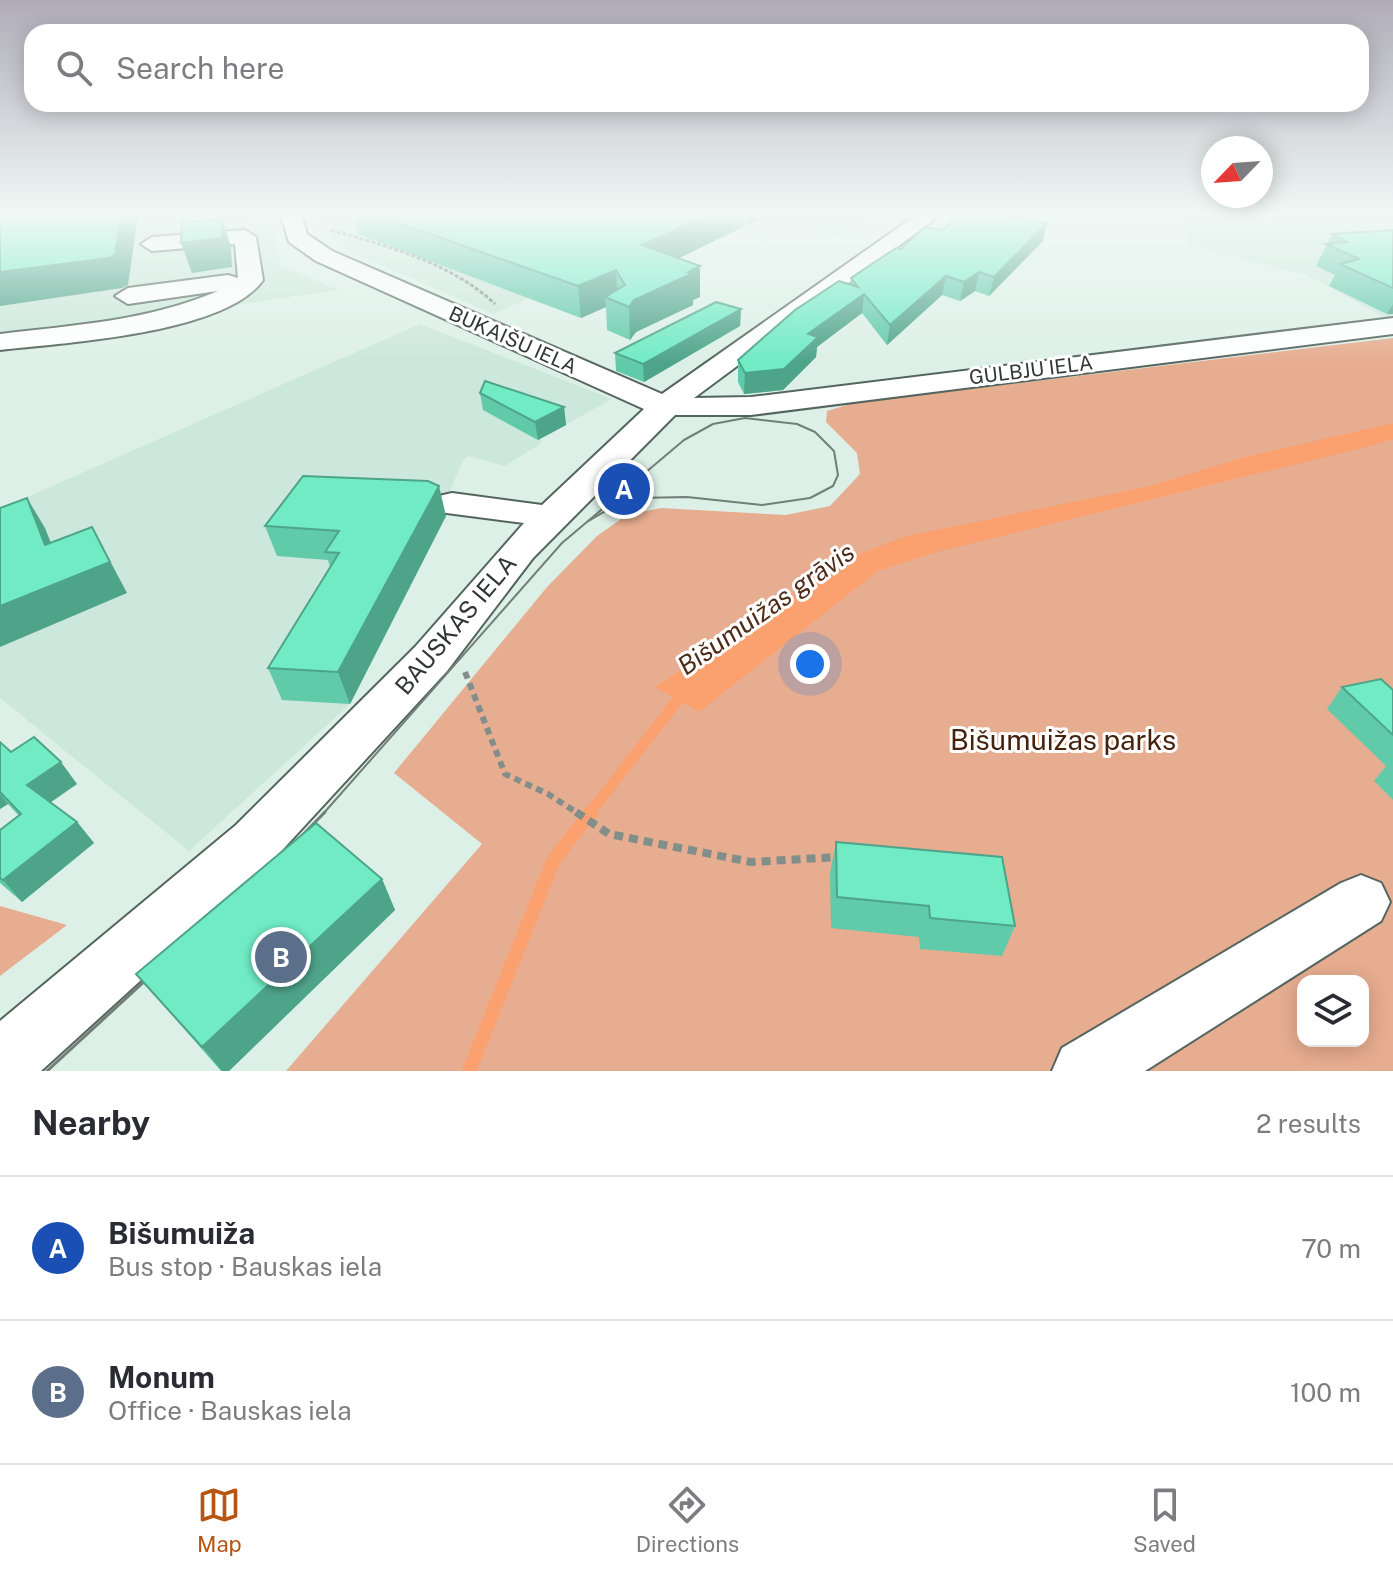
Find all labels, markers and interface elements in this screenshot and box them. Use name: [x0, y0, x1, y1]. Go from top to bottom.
search box: [24, 24, 1369, 112]
icon: search: [52, 46, 96, 90]
text: Search here: [116, 50, 284, 86]
north arrow: [1201, 136, 1273, 208]
street label: BUKAIŠU IELA: [445, 301, 581, 379]
street label: GULBJU IELA: [968, 351, 1094, 389]
pin: A: [598, 459, 650, 519]
water label: Bišumuižas grāvis: [671, 536, 860, 681]
street label: BAUSKAS IELA: [389, 549, 522, 700]
your location: [790, 644, 830, 684]
park label: Bišumuižas parks: [950, 723, 1176, 756]
pin: B: [255, 927, 307, 987]
map controls: [1297, 975, 1369, 1047]
button: layers: [1297, 975, 1369, 1047]
text: Nearby: [32, 1103, 150, 1143]
text: 2 results: [1256, 1108, 1361, 1139]
text: Bišumuiža: [108, 1215, 255, 1251]
text: A: [49, 1233, 67, 1264]
text: 70 m: [1301, 1233, 1361, 1264]
text: Bus stop · Bauskas iela: [108, 1251, 382, 1282]
text: Monum: [108, 1359, 215, 1395]
text: B: [49, 1377, 67, 1408]
text: 100 m: [1290, 1377, 1361, 1408]
text: Office · Bauskas iela: [108, 1395, 352, 1426]
tab: Map: [197, 1483, 242, 1557]
tab: Directions: [636, 1483, 739, 1557]
tab: Saved: [1133, 1483, 1196, 1557]

